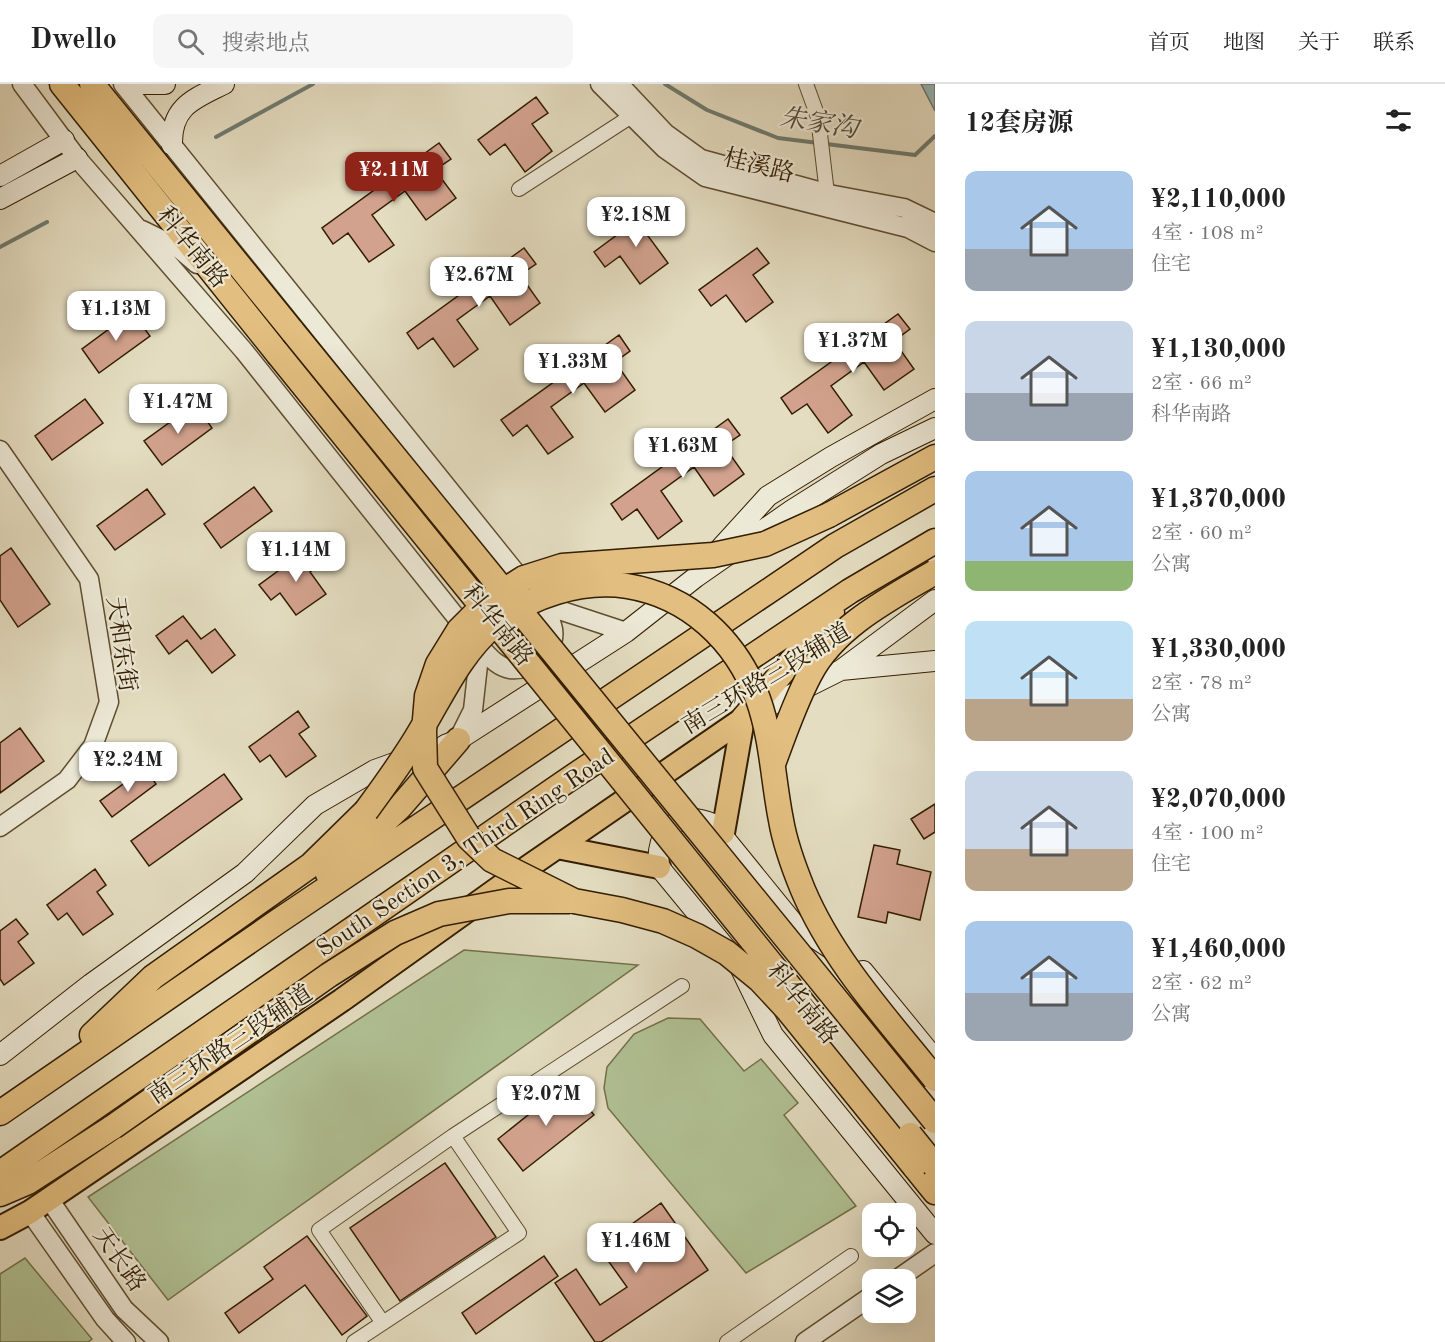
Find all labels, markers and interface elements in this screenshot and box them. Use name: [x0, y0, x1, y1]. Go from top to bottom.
search box: [153, 14, 573, 68]
icon: search: [174, 25, 207, 58]
text: Dwello: [30, 27, 117, 55]
text: 搜索地点: [222, 33, 310, 55]
text: 首页: [1148, 33, 1190, 54]
text: 地图: [1223, 33, 1265, 54]
text: 关于: [1298, 33, 1340, 54]
text: 联系: [1373, 33, 1415, 54]
water label: 朱家沟: [778, 103, 863, 144]
icon: filters: [1382, 104, 1415, 137]
text: 12套房源: [965, 111, 1073, 137]
street label: 桂溪路: [721, 144, 797, 187]
pin: ¥2.11M: [345, 152, 443, 203]
text: ¥2.11M: [359, 161, 429, 181]
text: ¥2,110,000: [1151, 187, 1286, 213]
icon: home: [1013, 195, 1085, 267]
pin: ¥2.18M: [587, 197, 685, 248]
street label: 科华南路: [152, 202, 233, 293]
text: ¥2.18M: [601, 206, 671, 226]
text: 4室 · 108 m²: [1151, 224, 1263, 244]
text: 住宅: [1151, 255, 1191, 275]
pin: ¥2.67M: [430, 257, 528, 308]
text: ¥2.67M: [444, 266, 514, 286]
pin: ¥1.13M: [67, 291, 165, 342]
text: ¥1.13M: [81, 300, 151, 320]
pin: ¥1.37M: [804, 323, 902, 374]
text: ¥1.37M: [818, 332, 888, 352]
text: ¥1,130,000: [1151, 337, 1286, 363]
pin: ¥1.33M: [524, 344, 622, 395]
icon: home: [1013, 345, 1085, 417]
text: ¥1.33M: [538, 353, 608, 373]
text: 2室 · 66 m²: [1151, 374, 1252, 394]
pin: ¥1.47M: [129, 384, 227, 435]
text: ¥1.47M: [143, 393, 213, 413]
text: 科华南路: [1151, 405, 1231, 425]
pin: ¥1.63M: [634, 428, 732, 479]
text: ¥1.63M: [648, 437, 718, 457]
text: ¥1,370,000: [1151, 487, 1286, 513]
icon: home: [1013, 495, 1085, 567]
text: 2室 · 60 m²: [1151, 524, 1252, 544]
pin: ¥1.14M: [247, 532, 345, 583]
text: ¥1.14M: [261, 541, 331, 561]
text: 公寓: [1151, 555, 1191, 575]
street label: 科华南路: [457, 580, 538, 671]
street label: 天和东街: [101, 595, 142, 693]
street label: 南三环路三段辅道: [677, 617, 855, 739]
text: ¥1,330,000: [1151, 637, 1286, 663]
icon: home: [1013, 645, 1085, 717]
text: 2室 · 78 m²: [1151, 674, 1252, 694]
text: 公寓: [1151, 705, 1191, 725]
pin: ¥2.24M: [79, 742, 177, 793]
street label: South Section 3, Third Ring Road: [313, 745, 619, 962]
text: ¥2.24M: [93, 751, 163, 771]
text: ¥2,070,000: [1151, 787, 1286, 813]
icon: home: [1013, 795, 1085, 867]
text: 4室 · 100 m²: [1151, 824, 1263, 844]
text: 住宅: [1151, 855, 1191, 875]
text: ¥1,460,000: [1151, 937, 1286, 963]
icon: home: [1013, 945, 1085, 1017]
street label: 科华南路: [762, 958, 843, 1049]
text: 2室 · 62 m²: [1151, 974, 1252, 994]
street label: 南三环路三段辅道: [143, 980, 317, 1109]
text: 公寓: [1151, 1005, 1191, 1025]
pin: ¥2.07M: [497, 1076, 595, 1127]
text: ¥2.07M: [511, 1085, 581, 1105]
map controls: [862, 1203, 916, 1323]
button: locate: [862, 1203, 916, 1257]
street label: 天长路: [88, 1222, 151, 1297]
pin: ¥1.46M: [587, 1223, 685, 1274]
text: ¥1.46M: [601, 1232, 671, 1252]
button: layers: [862, 1269, 916, 1323]

